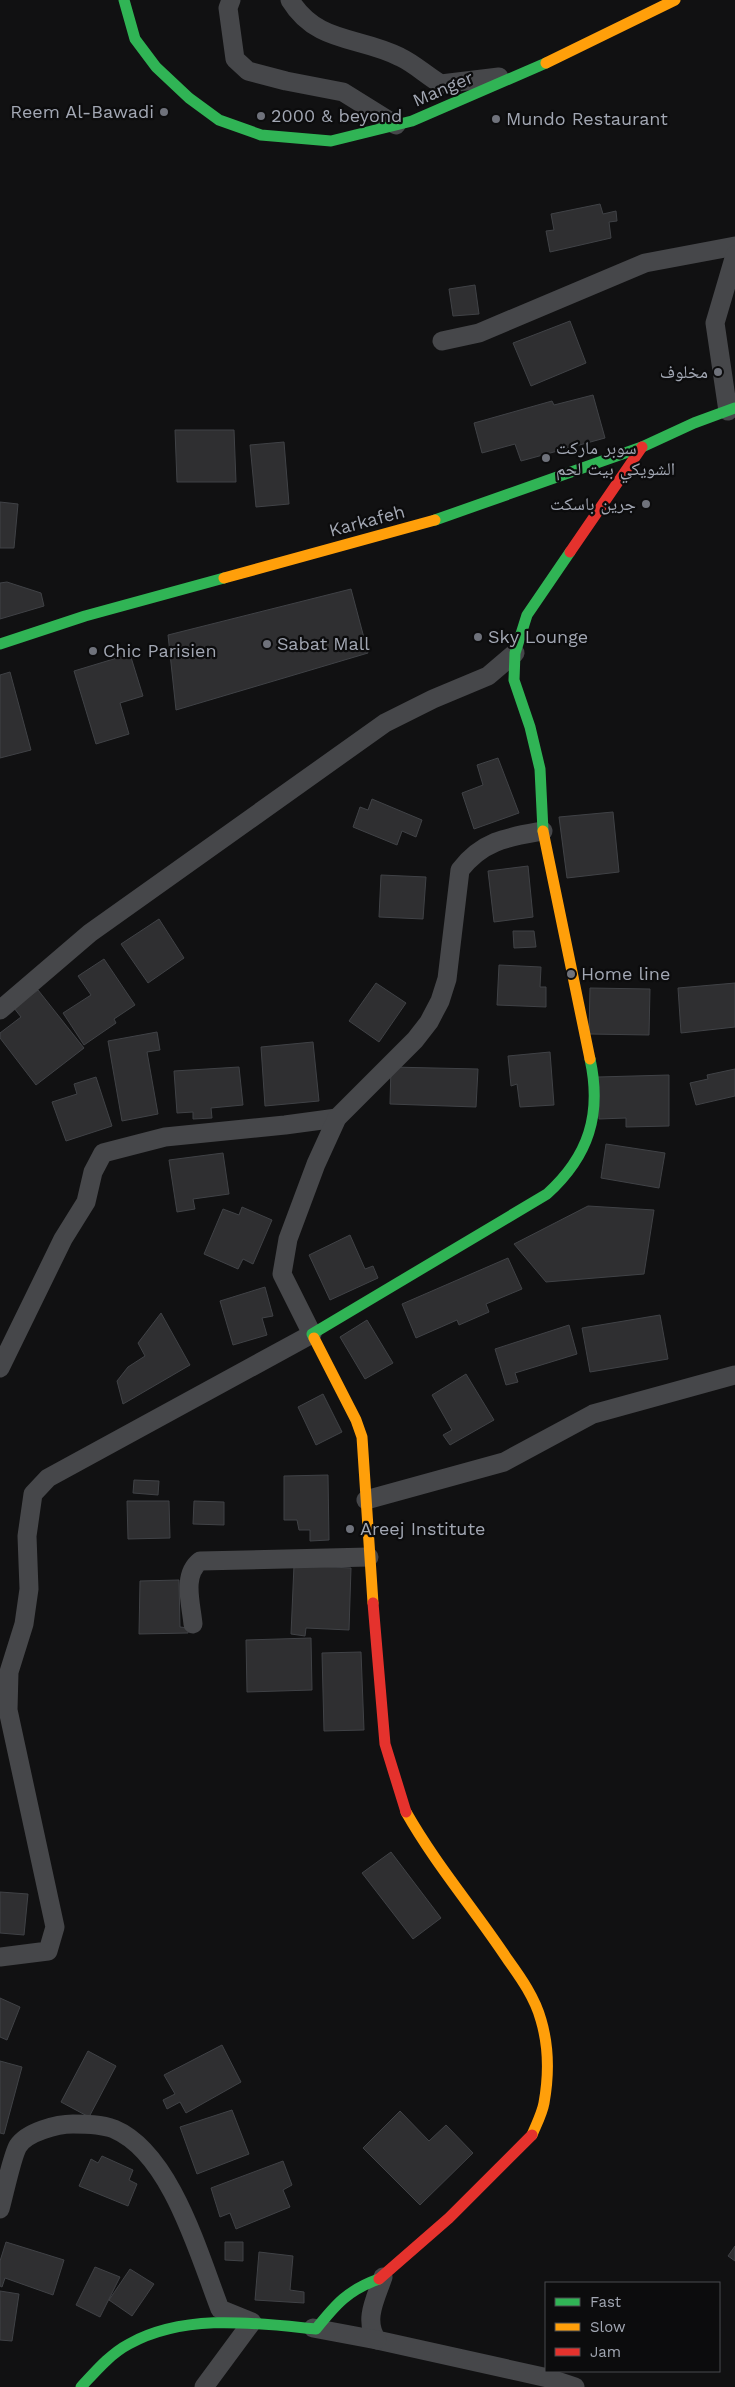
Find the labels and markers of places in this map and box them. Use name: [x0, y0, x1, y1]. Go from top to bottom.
place label: Reem Al-Bawadi: [10, 101, 154, 122]
place label: 2000 & beyond: [271, 105, 402, 126]
marker: Reem Al-Bawadi: [158, 106, 170, 118]
place label: Mundo Restaurant: [506, 108, 668, 129]
marker: 2000 & beyond: [255, 110, 267, 122]
marker: Mundo Restaurant: [490, 113, 502, 125]
place label: مخلوف: [660, 361, 708, 382]
marker: مخلوف: [712, 366, 724, 378]
place label: سوبر ماركت الشويكي بيت لحم: [556, 437, 675, 484]
marker: سوبر ماركت الشويكي بيت لحم: [540, 452, 552, 464]
place label: جرين باسكت: [550, 493, 636, 515]
marker: جرين باسكت: [640, 498, 652, 510]
place label: Sky Lounge: [488, 626, 588, 647]
marker: Sky Lounge: [472, 631, 484, 643]
place label: Sabat Mall: [277, 633, 370, 654]
marker: Sabat Mall: [261, 638, 273, 650]
place label: Chic Parisien: [103, 640, 217, 661]
marker: Chic Parisien: [87, 645, 99, 657]
place label: Home line: [581, 963, 670, 984]
marker: Home line: [565, 968, 577, 980]
place label: Areej Institute: [360, 1518, 485, 1539]
marker: Areej Institute: [344, 1523, 356, 1535]

